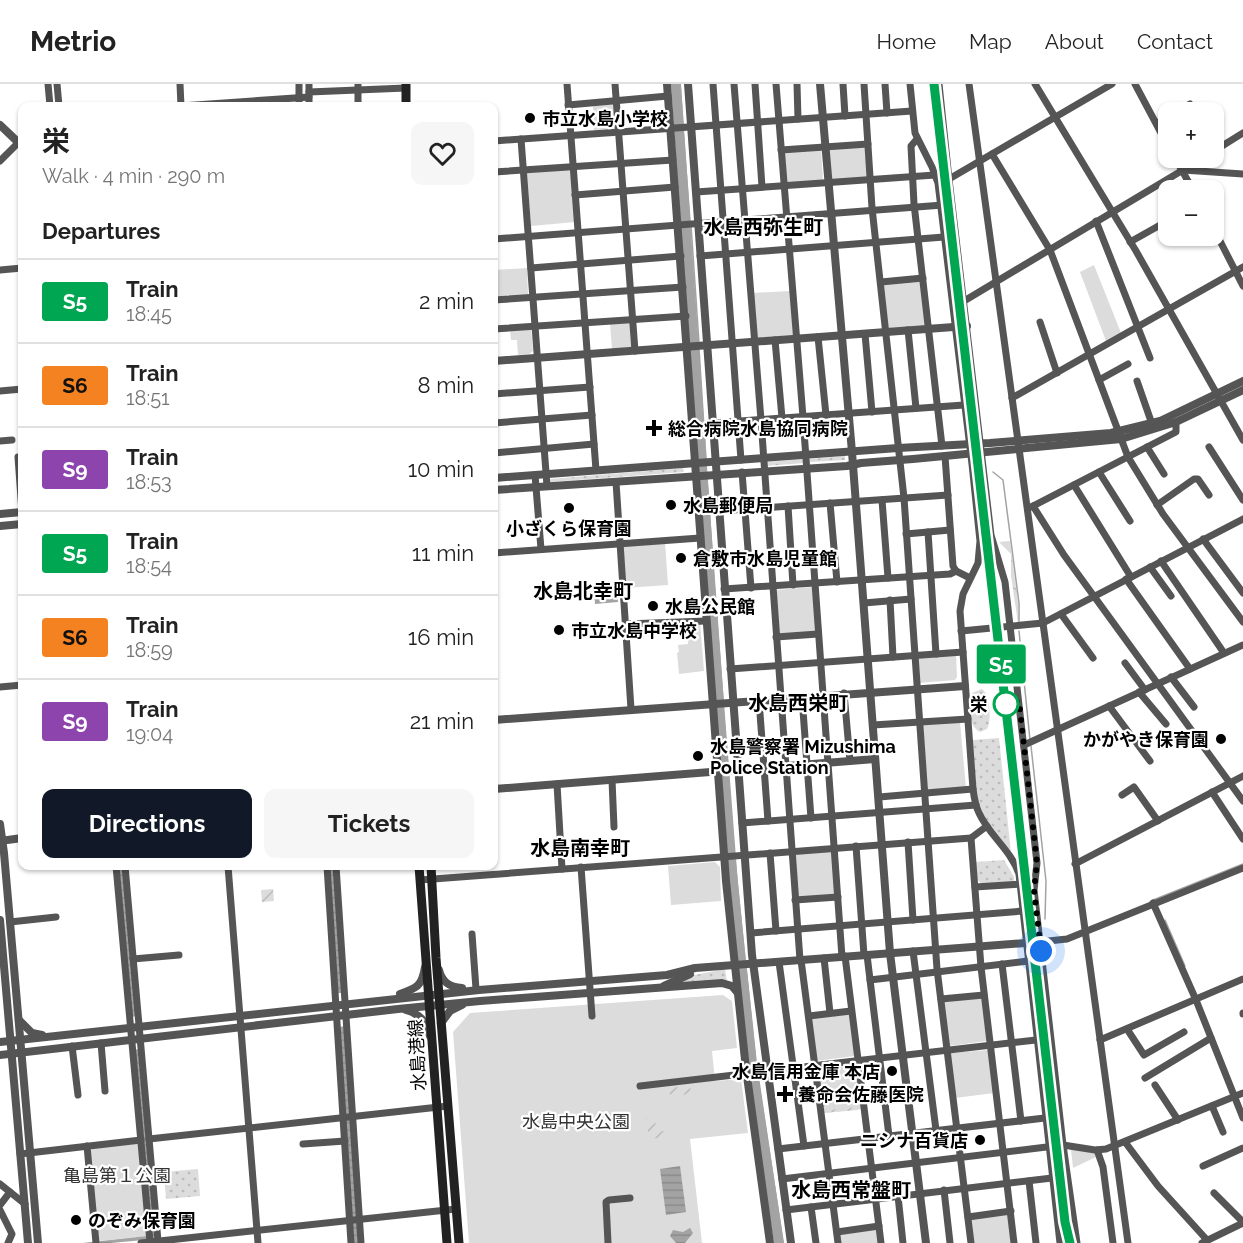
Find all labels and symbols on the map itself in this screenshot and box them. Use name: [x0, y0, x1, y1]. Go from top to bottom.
place label: 市立水島小学校: [542, 108, 668, 129]
marker: 市立水島小学校: [523, 111, 537, 125]
district label: 水島西弥生町: [703, 215, 823, 239]
place label: 総合病院水島協同病院: [668, 418, 848, 439]
marker: 総合病院水島協同病院: [645, 419, 663, 437]
place label: 水島郵便局: [683, 495, 773, 516]
marker: 水島郵便局: [664, 498, 678, 512]
marker: 小ざくら保育園: [562, 501, 576, 515]
place label: 小ざくら保育園: [506, 518, 632, 539]
place label: 倉敷市水島児童館: [693, 548, 837, 569]
marker: 倉敷市水島児童館: [674, 551, 688, 565]
district label: 水島北幸町: [533, 579, 633, 603]
place label: 水島公民館: [665, 596, 755, 617]
marker: 水島公民館: [646, 599, 660, 613]
place label: 市立水島中学校: [571, 620, 697, 641]
marker: 市立水島中学校: [552, 623, 566, 637]
line badge: S5: [974, 644, 1028, 684]
district label: 水島西栄町: [748, 691, 848, 715]
marker: 栄: [993, 691, 1019, 717]
place label: 栄: [970, 694, 988, 715]
place label: かがやき保育園: [1083, 729, 1209, 750]
marker: かがやき保育園: [1214, 732, 1228, 746]
place label: 水島警察署 Mizushima Police Station: [710, 736, 896, 778]
marker: 水島警察署 Mizushima Police Station: [691, 749, 705, 763]
district label: 水島南幸町: [530, 836, 630, 860]
your location: [1026, 936, 1056, 966]
street label: 水島港線: [405, 1018, 429, 1092]
place label: 水島信用金庫 本店: [732, 1061, 880, 1082]
marker: 水島信用金庫 本店: [885, 1064, 899, 1078]
place label: 養命会佐藤医院: [798, 1084, 924, 1105]
marker: 養命会佐藤医院: [776, 1085, 794, 1103]
park label: 水島中央公園: [522, 1111, 630, 1132]
place label: ニシナ百貨店: [860, 1130, 968, 1151]
marker: ニシナ百貨店: [973, 1133, 987, 1147]
park label: 亀島第１公園: [63, 1165, 171, 1186]
district label: 水島西常盤町: [791, 1178, 911, 1202]
place label: のぞみ保育園: [88, 1210, 196, 1231]
marker: のぞみ保育園: [69, 1213, 83, 1227]

